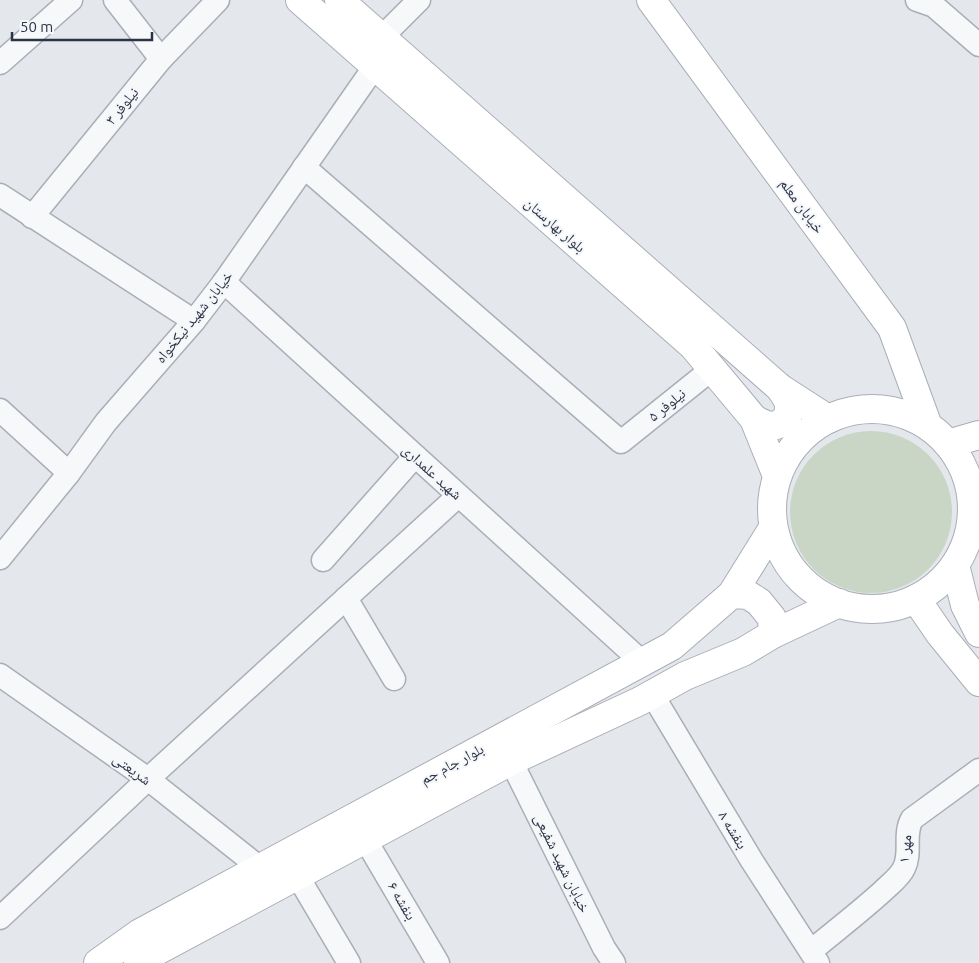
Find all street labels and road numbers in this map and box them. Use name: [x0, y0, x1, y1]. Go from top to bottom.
street label: نیلوفر ۳: [102, 84, 142, 128]
street label: خیابان معلم: [775, 175, 828, 238]
street label: بلوار بهارستان: [520, 194, 589, 257]
street label: خیابان شهید نیکخواه: [151, 267, 238, 367]
street label: نیلوفر ۵: [645, 385, 689, 425]
street label: شهید علمداری: [398, 440, 466, 505]
street label: بلوار جام جم: [417, 740, 487, 789]
street label: شریعتی: [109, 749, 155, 790]
street label: بنفشه ۸: [715, 808, 751, 852]
street label: خیابان شهید شفیعی: [529, 811, 594, 916]
street label: مهر ۱: [895, 834, 915, 864]
street label: بنفشه ۶: [384, 879, 420, 923]

